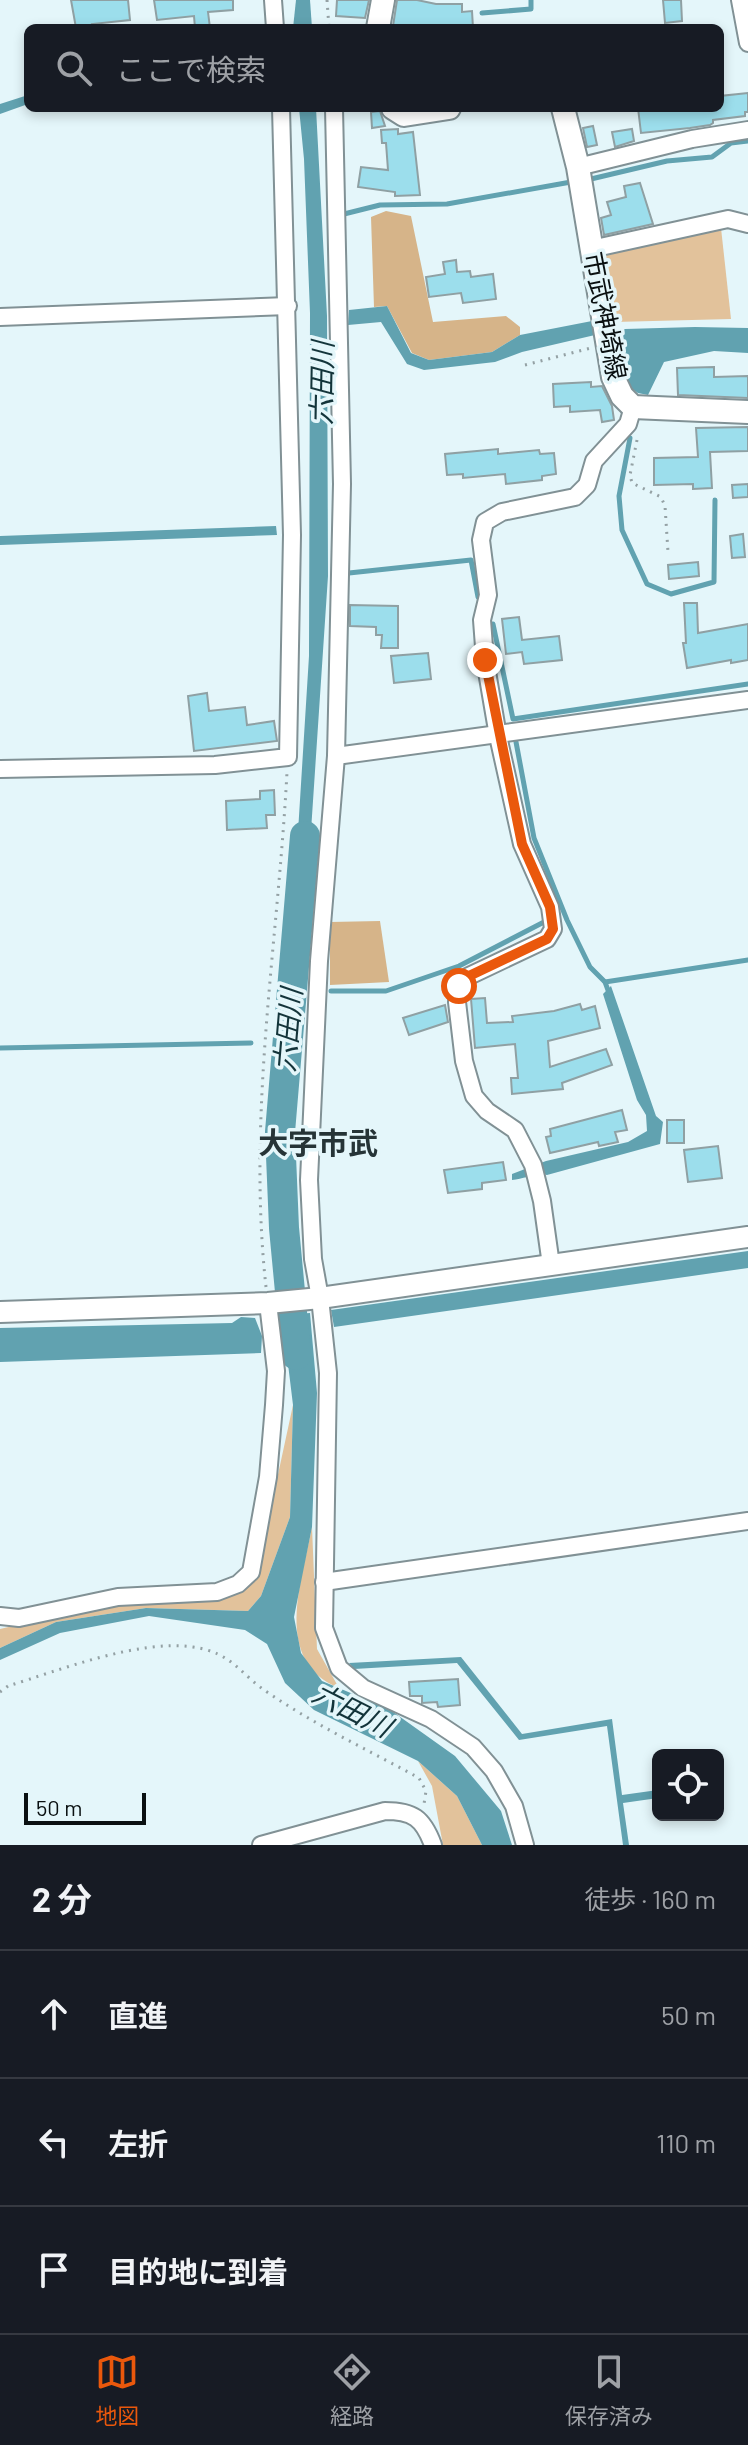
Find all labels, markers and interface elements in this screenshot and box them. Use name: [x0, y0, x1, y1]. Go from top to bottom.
search box: [24, 24, 724, 112]
icon: search: [52, 46, 96, 90]
text: ここで検索: [116, 51, 266, 87]
street label: 市武神埼線: [579, 249, 634, 382]
water label: 六田川: [303, 338, 339, 425]
route end: [467, 642, 503, 678]
route start: [441, 968, 477, 1004]
water label: 六田川: [266, 984, 308, 1073]
district label: 大字市武: [258, 1124, 378, 1160]
water label: 六田川: [307, 1675, 400, 1745]
map controls: [652, 1749, 724, 1821]
button: locate: [652, 1749, 724, 1821]
scale bar: [24, 1789, 146, 1825]
text: 50 m: [36, 1794, 82, 1820]
text: 2 分: [32, 1878, 92, 1919]
text: 徒歩 · 160 m: [584, 1883, 716, 1914]
icon: ahead: [32, 1992, 76, 2036]
text: 直進: [108, 1997, 168, 2033]
text: 50 m: [661, 1999, 716, 2030]
icon: left: [32, 2120, 76, 2164]
text: 左折: [108, 2125, 168, 2161]
text: 110 m: [656, 2127, 716, 2158]
icon: arrive: [32, 2248, 76, 2292]
text: 目的地に到着: [108, 2253, 288, 2289]
tab: 地図: [95, 2350, 139, 2430]
tab: 経路: [330, 2350, 374, 2430]
tab: 保存済み: [565, 2350, 653, 2430]

